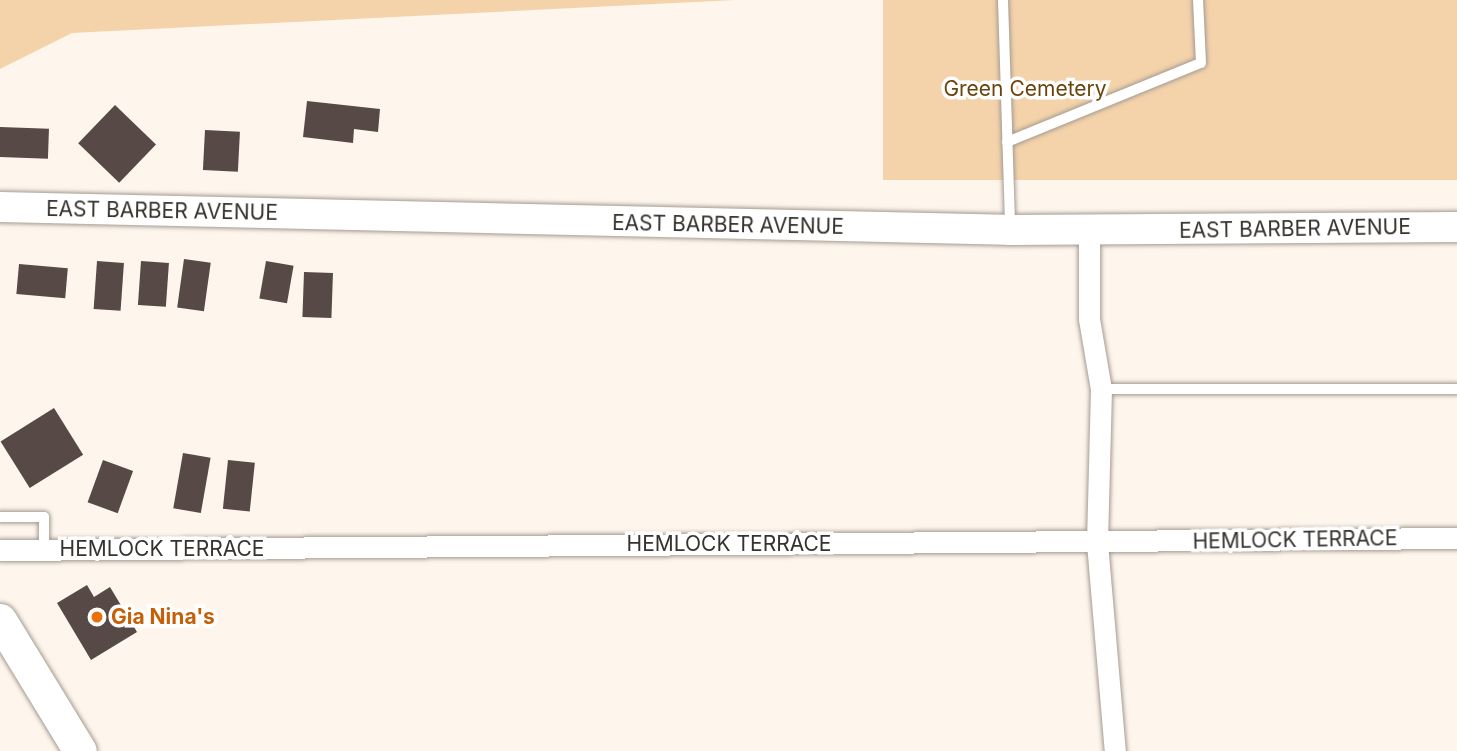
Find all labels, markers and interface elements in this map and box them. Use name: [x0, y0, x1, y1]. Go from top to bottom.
park label: Green Cemetery: [943, 76, 1107, 102]
street label: EAST BARBER AVENUE: [46, 196, 278, 226]
street label: EAST BARBER AVENUE: [612, 210, 844, 240]
street label: EAST BARBER AVENUE: [1179, 214, 1411, 244]
street label: HEMLOCK TERRACE: [1192, 526, 1398, 554]
street label: HEMLOCK TERRACE: [627, 531, 831, 557]
street label: HEMLOCK TERRACE: [60, 536, 264, 562]
place label: Gia Nina's: [111, 604, 215, 630]
marker: Gia Nina's: [89, 609, 105, 625]

